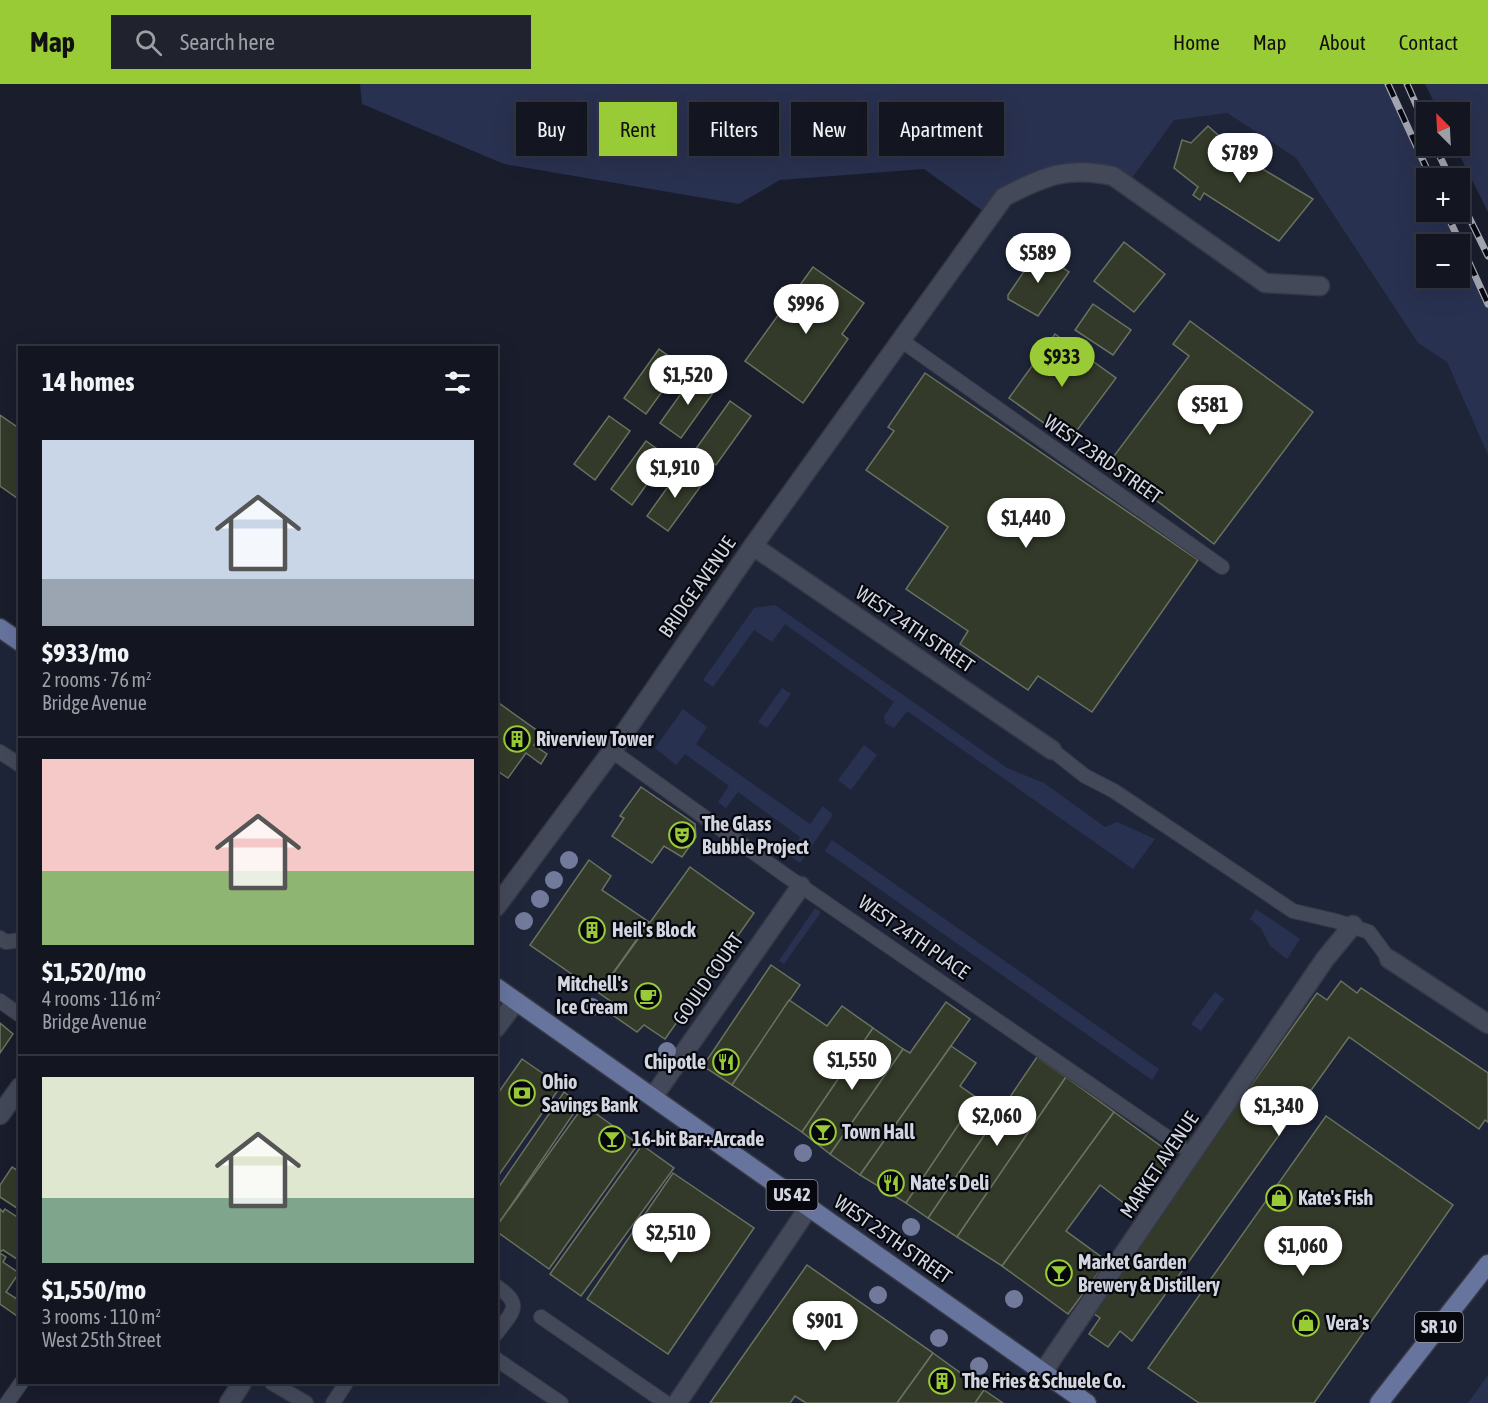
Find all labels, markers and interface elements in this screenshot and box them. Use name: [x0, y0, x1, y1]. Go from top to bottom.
search box: [111, 15, 531, 69]
text: Map: [30, 26, 75, 58]
icon: search: [132, 26, 165, 59]
text: Search here: [180, 29, 275, 55]
text: Home: [1173, 30, 1220, 54]
text: Map: [1253, 30, 1287, 54]
text: About: [1320, 30, 1366, 54]
text: Contact: [1399, 30, 1458, 54]
chip: Buy: [516, 102, 587, 156]
chip: Rent: [599, 102, 677, 156]
chip: Filters: [689, 102, 779, 156]
chip: New: [791, 102, 867, 156]
chip: Apartment: [879, 102, 1004, 156]
north arrow: [1416, 102, 1470, 156]
map controls: [1416, 102, 1470, 288]
pin: $789: [1204, 133, 1276, 184]
text: $789: [1222, 141, 1258, 164]
button: +: [1416, 168, 1470, 222]
pin: $589: [1002, 233, 1074, 284]
button: −: [1416, 234, 1470, 288]
text: $589: [1020, 241, 1056, 264]
pin: $996: [770, 284, 842, 335]
text: $996: [788, 292, 824, 315]
pin: $933: [1026, 337, 1098, 388]
text: $933: [1044, 345, 1080, 368]
pin: $1,520: [639, 355, 737, 406]
text: $1,520: [663, 363, 713, 386]
icon: filters: [441, 366, 474, 399]
text: 14 homes: [42, 367, 135, 397]
pin: $581: [1174, 385, 1246, 436]
text: $581: [1192, 393, 1228, 416]
street label: WEST 23RD STREET: [1040, 409, 1167, 508]
pin: $1,910: [626, 448, 724, 499]
text: $1,910: [650, 456, 700, 479]
icon: home: [204, 479, 312, 587]
pin: $1,440: [977, 498, 1075, 549]
text: $1,440: [1001, 506, 1051, 529]
street label: BRIDGE AVENUE: [653, 532, 740, 641]
street label: WEST 24TH STREET: [852, 580, 979, 677]
text: $933/mo: [42, 638, 129, 668]
text: 2 rooms · 76 m²: [42, 668, 152, 691]
text: Bridge Avenue: [42, 691, 147, 714]
building icon: Riverview Tower: [502, 724, 532, 754]
place label: Riverview Tower: [536, 727, 655, 750]
icon: home: [204, 798, 312, 906]
place label: The Glass Bubble Project: [702, 812, 809, 858]
theatre icon: The Glass Bubble Project: [667, 820, 697, 850]
street label: WEST 24TH PLACE: [855, 890, 974, 983]
building icon: Heil's Block: [577, 915, 607, 945]
place label: Heil's Block: [612, 918, 696, 941]
street label: GOULD COURT: [668, 928, 748, 1029]
text: $1,520/mo: [42, 957, 146, 987]
place label: Mitchell's Ice Cream: [556, 972, 628, 1018]
cafe icon: Mitchell's Ice Cream: [633, 981, 663, 1011]
text: 4 rooms · 116 m²: [42, 987, 161, 1010]
text: Bridge Avenue: [42, 1010, 147, 1033]
pin: $1,550: [803, 1040, 901, 1091]
restaurant icon: Chipotle: [711, 1047, 741, 1077]
text: $1,550: [827, 1048, 877, 1071]
place label: Chipotle: [644, 1050, 706, 1073]
place label: Ohio Savings Bank: [542, 1070, 638, 1116]
bank icon: Ohio Savings Bank: [507, 1078, 537, 1108]
pin: $1,340: [1230, 1086, 1328, 1137]
text: $1,340: [1254, 1094, 1304, 1117]
pin: $2,060: [948, 1096, 1046, 1147]
text: $2,060: [972, 1104, 1022, 1127]
street label: MARKET AVENUE: [1115, 1107, 1203, 1222]
icon: home: [204, 1116, 312, 1224]
bar icon: Town Hall: [808, 1117, 838, 1147]
place label: Town Hall: [842, 1120, 915, 1143]
bar icon: 16-bit Bar+Arcade: [597, 1124, 627, 1154]
place label: 16-bit Bar+Arcade: [632, 1127, 764, 1150]
restaurant icon: Nate’s Deli: [876, 1168, 906, 1198]
place label: Nate’s Deli: [910, 1171, 989, 1194]
road number: US 42: [766, 1180, 818, 1210]
shop icon: Kate's Fish: [1264, 1183, 1294, 1213]
place label: Kate's Fish: [1298, 1186, 1373, 1209]
street label: WEST 25TH STREET: [830, 1190, 957, 1288]
pin: $2,510: [622, 1213, 720, 1264]
text: $2,510: [646, 1221, 696, 1244]
pin: $1,060: [1254, 1226, 1352, 1277]
text: $1,060: [1278, 1234, 1328, 1257]
place label: Market Garden Brewery & Distillery: [1078, 1250, 1221, 1296]
bar icon: Market Garden Brewery & Distillery: [1044, 1258, 1074, 1288]
text: $1,550/mo: [42, 1275, 146, 1305]
pin: $901: [789, 1301, 861, 1352]
text: 3 rooms · 110 m²: [42, 1305, 161, 1328]
shop icon: Vera's: [1291, 1308, 1321, 1338]
text: $901: [807, 1309, 843, 1332]
place label: Vera's: [1325, 1311, 1369, 1334]
road number: SR 10: [1415, 1312, 1463, 1342]
text: West 25th Street: [42, 1328, 161, 1351]
building icon: The Fries & Schuele Co.: [927, 1366, 957, 1396]
place label: The Fries & Schuele Co.: [962, 1369, 1126, 1392]

